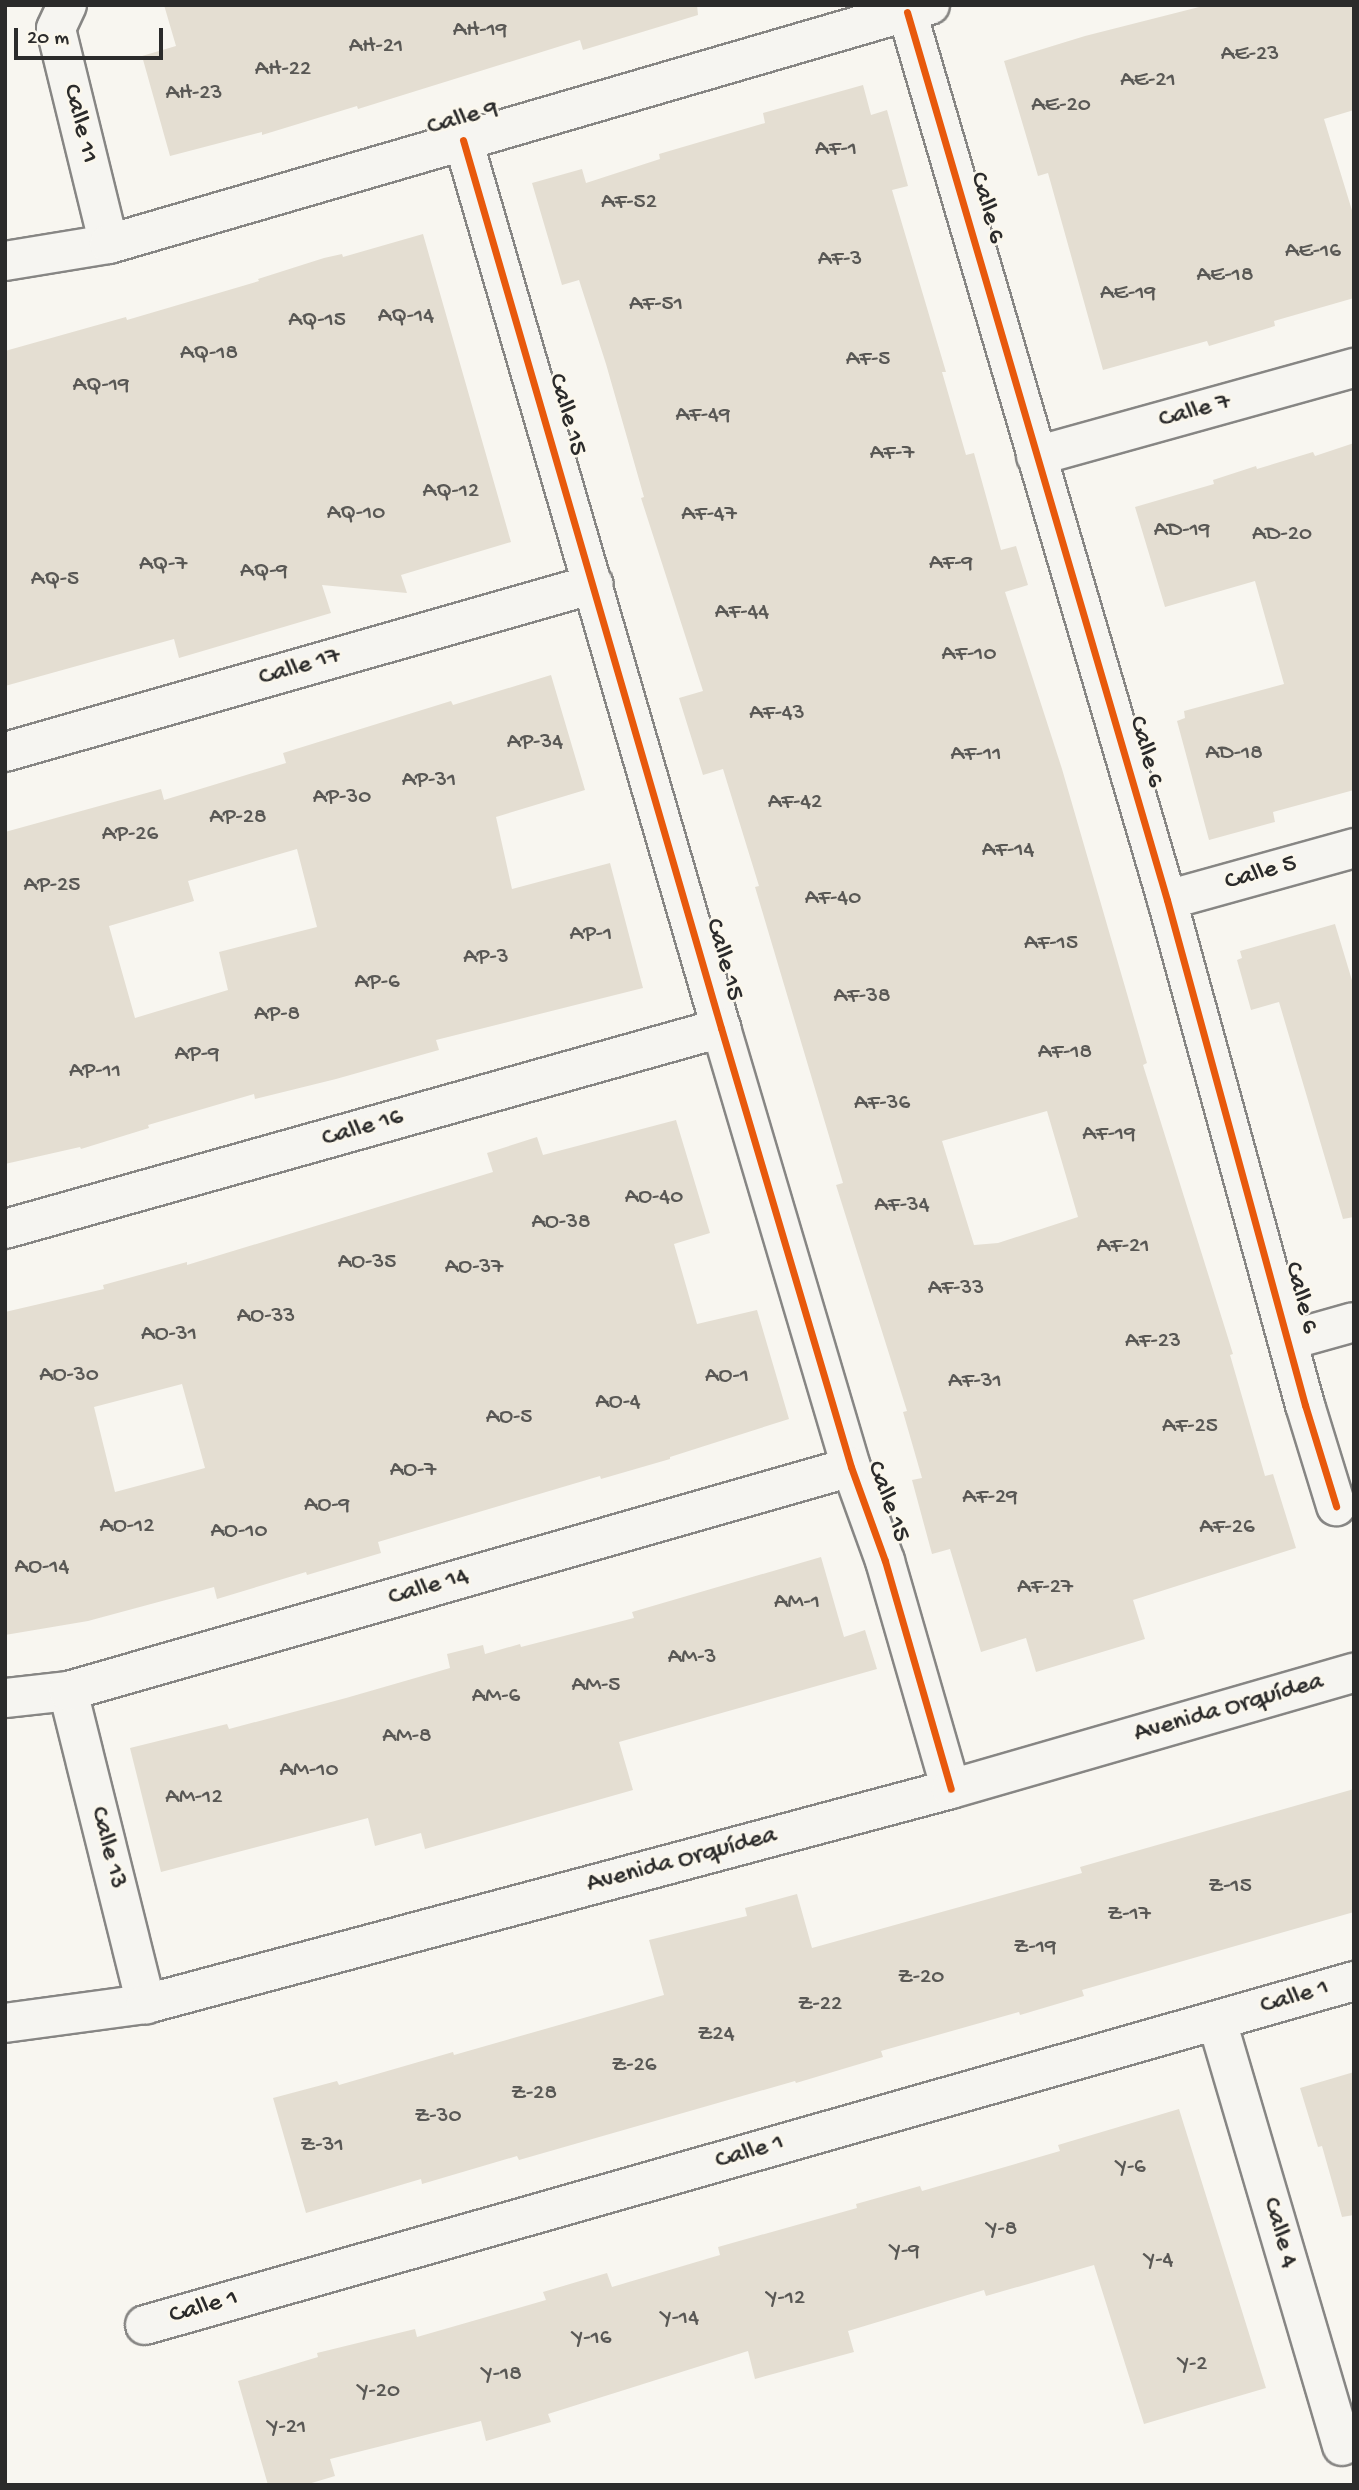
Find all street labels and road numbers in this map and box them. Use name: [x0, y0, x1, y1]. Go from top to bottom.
street label: Calle 11: [54, 81, 104, 167]
street label: Calle 9: [424, 94, 502, 144]
street label: Calle 6: [961, 169, 1011, 247]
street label: Calle 15: [539, 370, 593, 460]
street label: Calle 7: [1156, 387, 1234, 437]
street label: Calle 17: [256, 641, 344, 695]
street label: Calle 6: [1120, 713, 1170, 791]
street label: Calle 5: [1222, 849, 1300, 899]
street label: Calle 15: [696, 915, 750, 1005]
street label: Calle 16: [319, 1103, 407, 1155]
street label: Calle 6: [1276, 1259, 1324, 1337]
street label: Calle 15: [858, 1457, 916, 1547]
street label: Calle 14: [385, 1562, 473, 1614]
street label: Avenida Orquídea: [1131, 1667, 1327, 1751]
street label: Calle 13: [82, 1804, 132, 1892]
street label: Avenida Orquídea: [584, 1821, 780, 1901]
street label: Calle 1: [1257, 1973, 1333, 2023]
street label: Calle 1: [712, 2128, 788, 2178]
street label: Calle 4: [1254, 2194, 1304, 2272]
street label: Calle 1: [166, 2283, 242, 2333]

